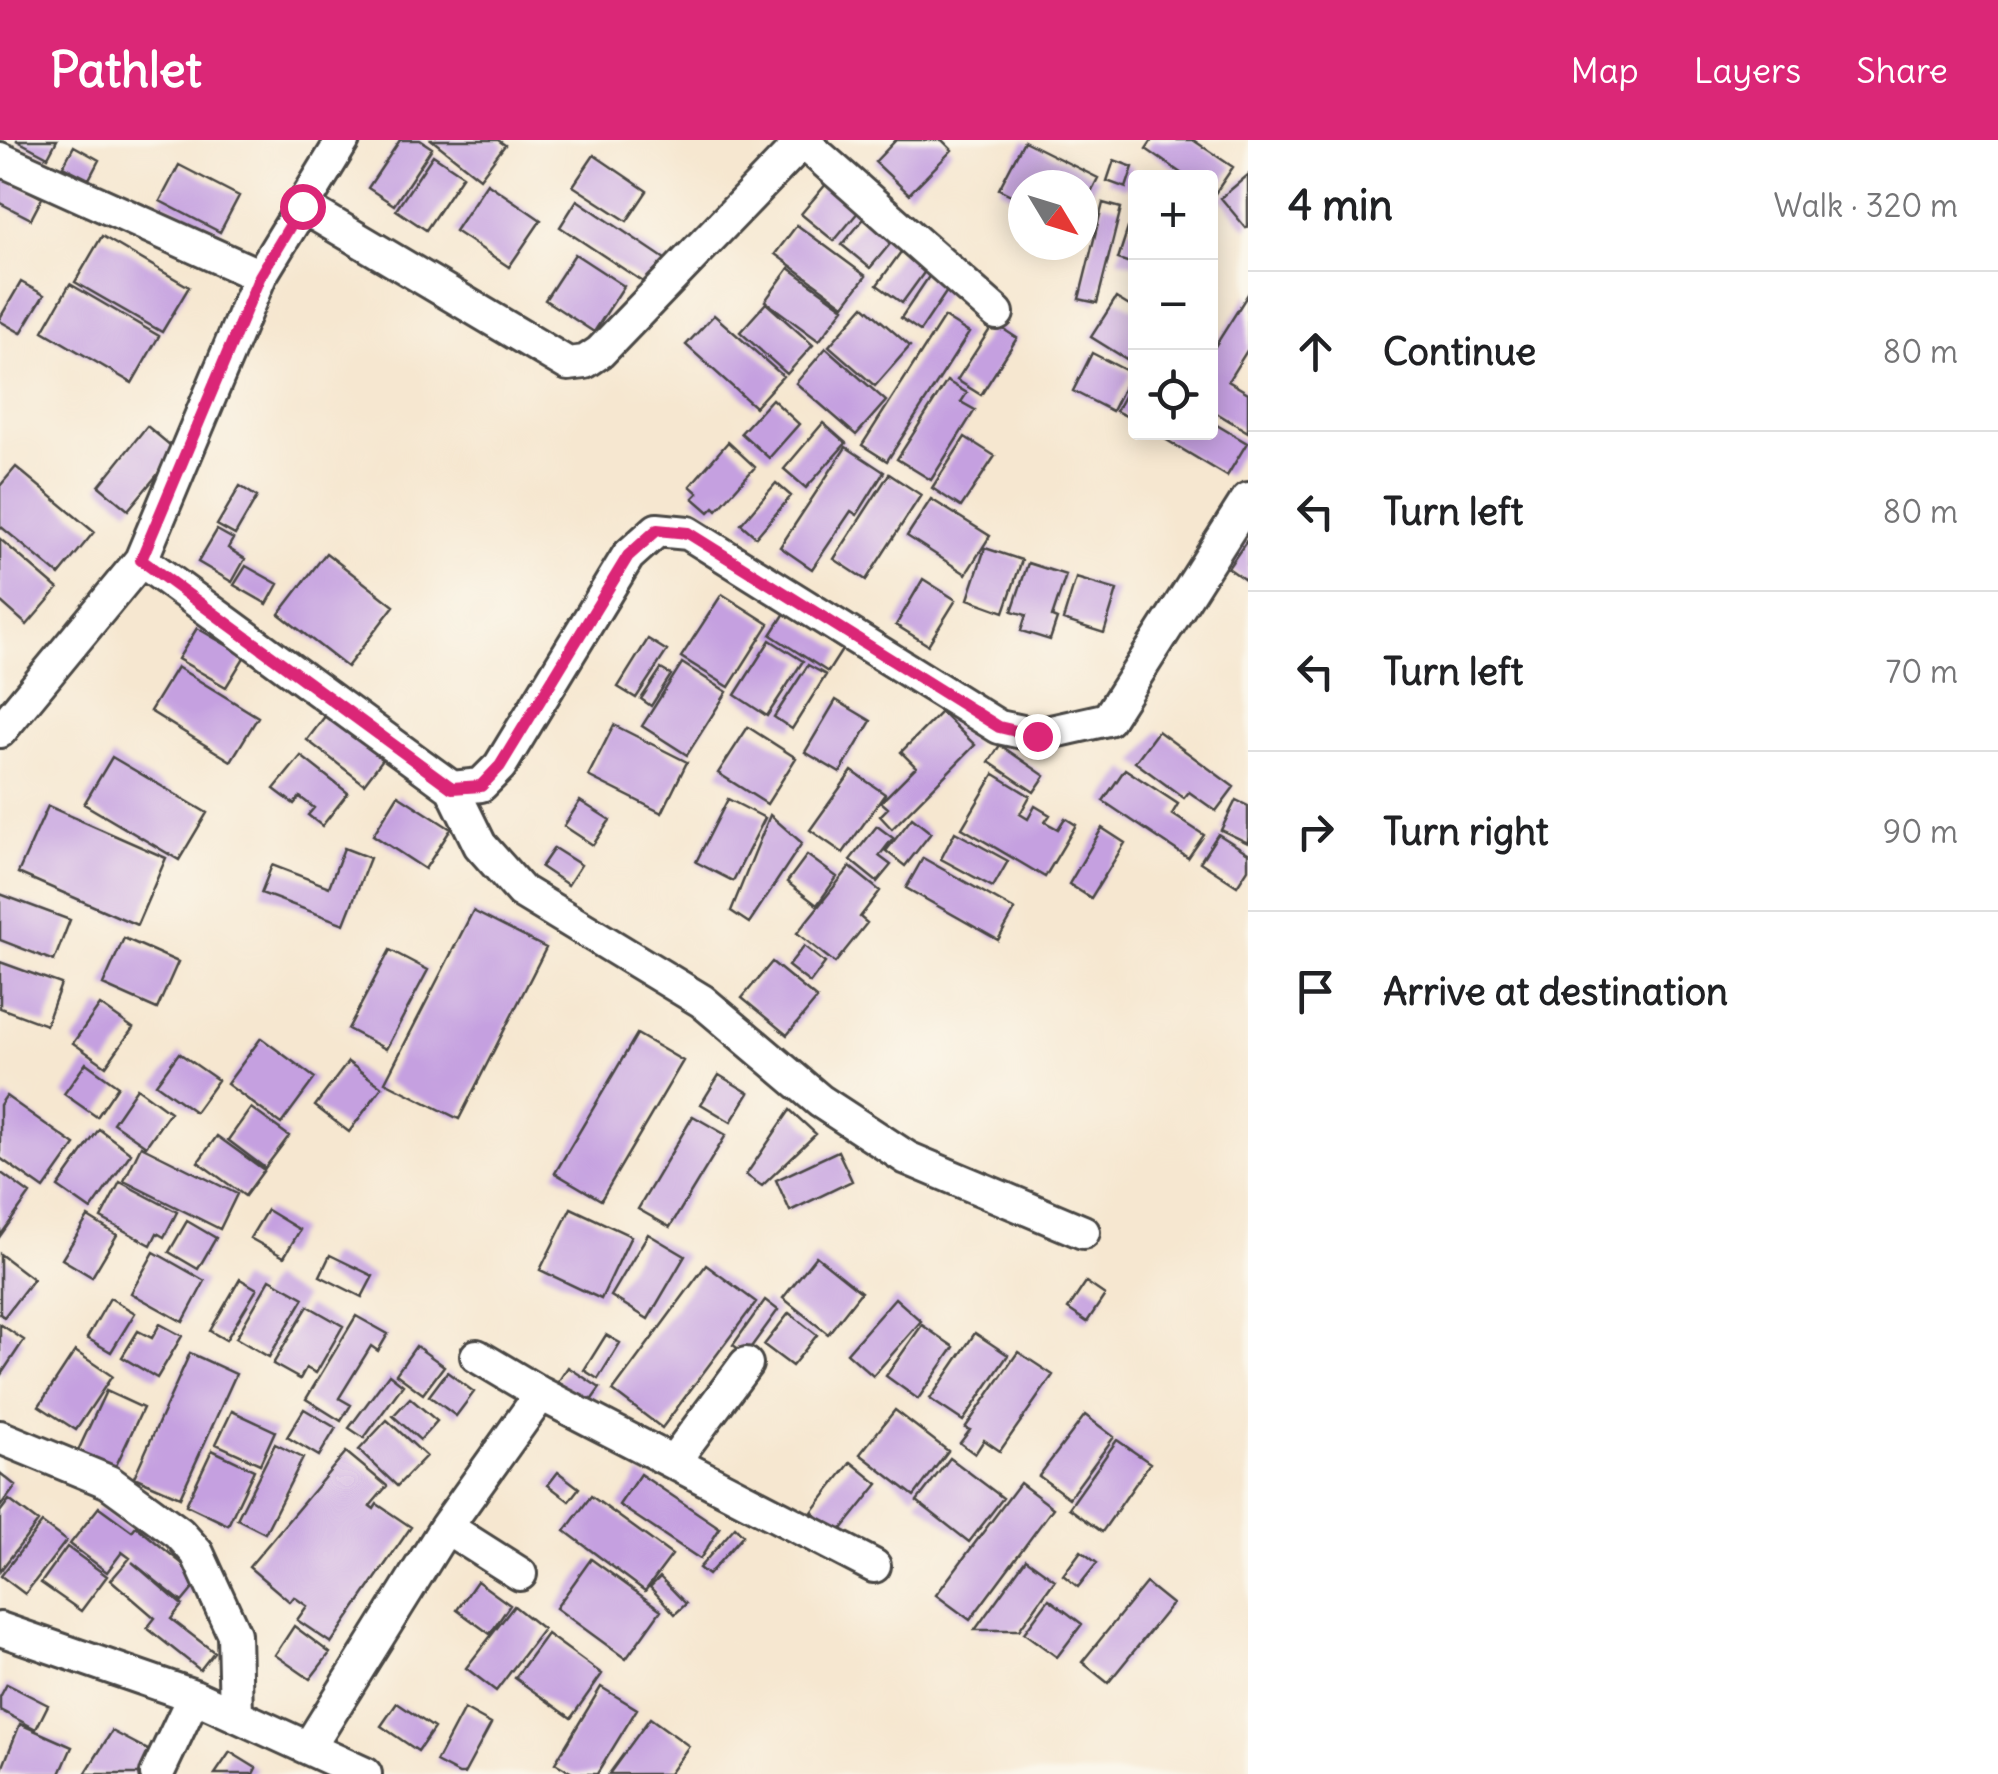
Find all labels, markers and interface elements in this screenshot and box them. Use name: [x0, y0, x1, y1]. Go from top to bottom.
text: Pathlet: [50, 40, 202, 100]
text: Map: [1571, 48, 1639, 92]
text: Layers: [1694, 48, 1801, 92]
text: Share: [1856, 48, 1948, 92]
north arrow: [1008, 170, 1098, 260]
map controls: [1128, 170, 1218, 440]
button: +: [1128, 170, 1218, 260]
text: 4 min: [1288, 179, 1393, 231]
route start: [280, 184, 326, 230]
text: Walk · 320 m: [1773, 185, 1958, 226]
button: −: [1128, 260, 1218, 350]
icon: ahead: [1288, 324, 1343, 379]
text: Continue: [1383, 328, 1536, 375]
text: 80 m: [1883, 331, 1958, 372]
button: locate: [1128, 350, 1218, 440]
icon: left: [1288, 484, 1343, 539]
text: Turn left: [1383, 488, 1523, 535]
text: 80 m: [1883, 491, 1958, 532]
icon: left: [1288, 644, 1343, 699]
text: Turn left: [1383, 648, 1523, 695]
text: 70 m: [1886, 651, 1958, 692]
route end: [1015, 714, 1061, 760]
icon: right: [1288, 804, 1343, 859]
text: Turn right: [1383, 808, 1549, 855]
text: 90 m: [1883, 811, 1958, 852]
icon: arrive: [1288, 964, 1343, 1019]
text: Arrive at destination: [1383, 968, 1728, 1015]

